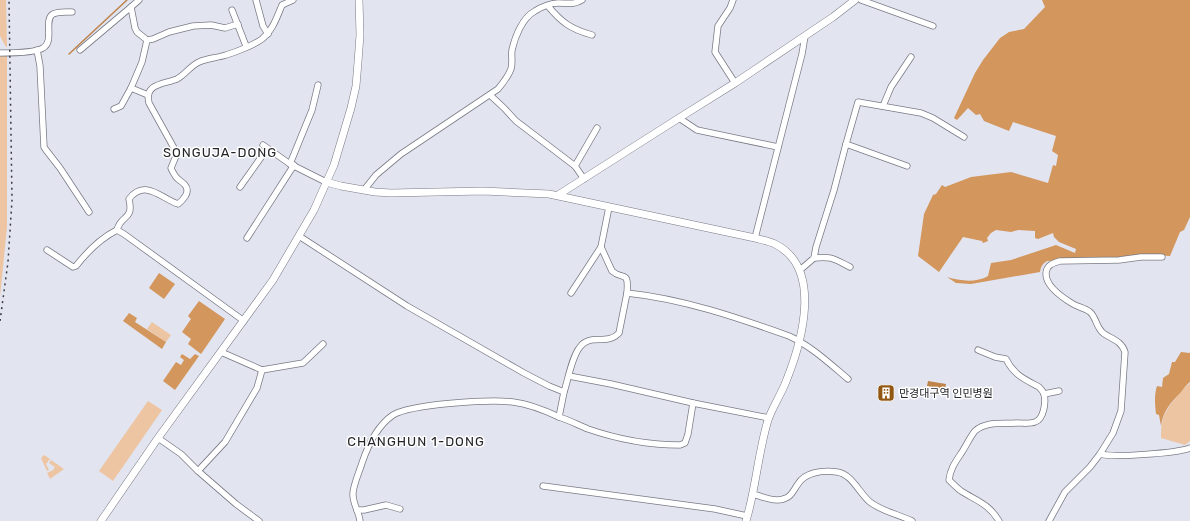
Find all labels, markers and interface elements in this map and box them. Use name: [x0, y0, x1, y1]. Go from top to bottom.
district label: SONGUJA-DONG: [163, 145, 277, 160]
building icon: 만경대구역 인민병원: [876, 383, 896, 403]
place label: 만경대구역 인민병원: [899, 387, 993, 400]
district label: CHANGHUN 1-DONG: [347, 434, 485, 449]

